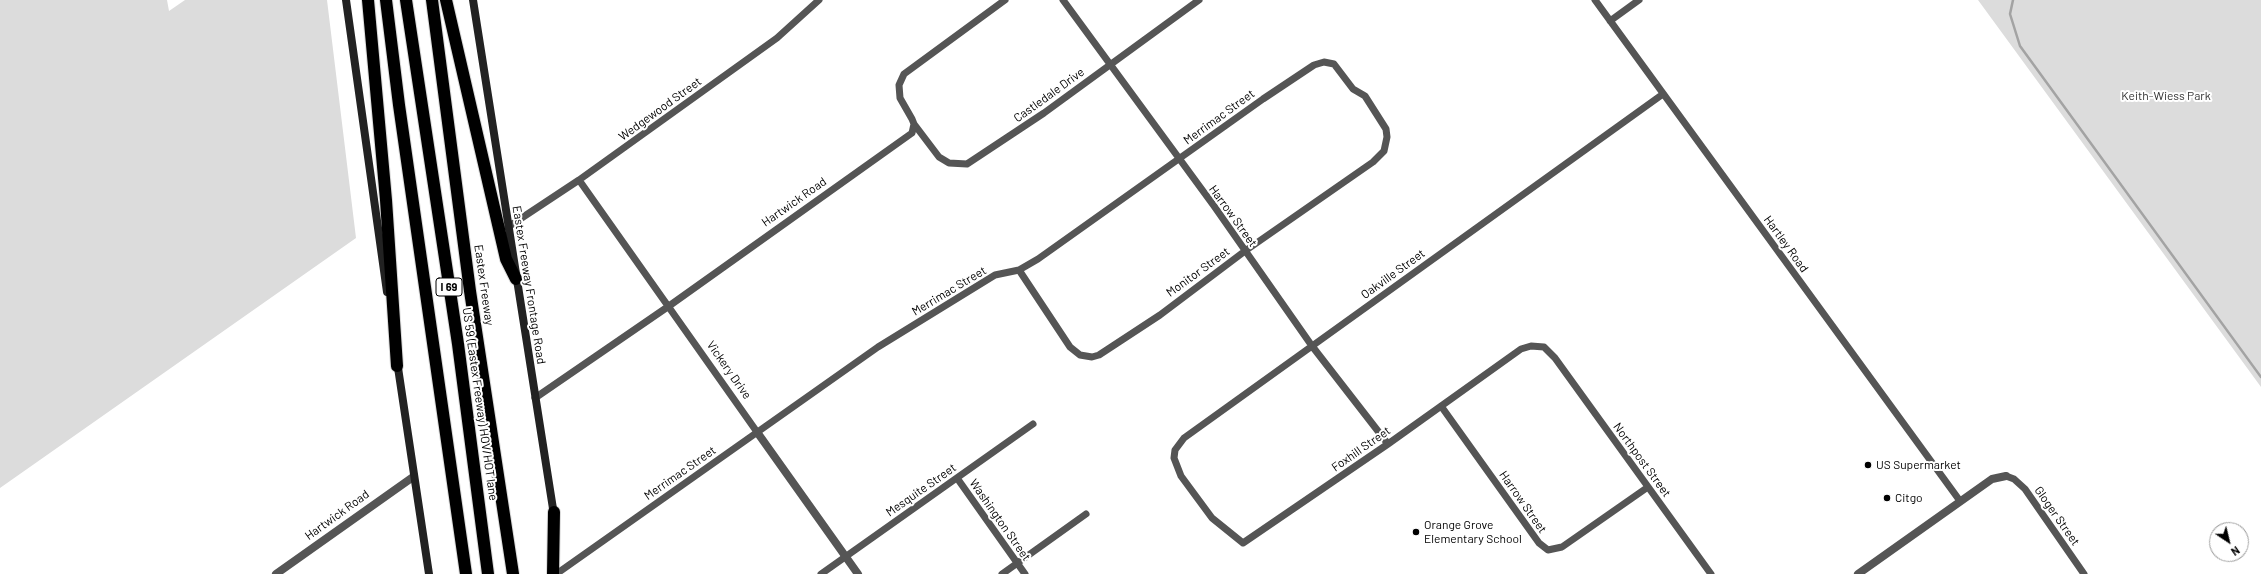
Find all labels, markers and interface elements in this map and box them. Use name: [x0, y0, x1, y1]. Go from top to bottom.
street label: Castledale Drive: [1011, 65, 1087, 125]
street label: Wedgewood Street: [616, 74, 704, 144]
street label: Merrimac Street: [1181, 86, 1257, 148]
park label: Keith-Wiess Park: [2121, 89, 2211, 103]
street label: Hartwick Road: [759, 174, 829, 230]
street label: Harrow Street: [1206, 182, 1260, 250]
street label: Eastex Freeway Frontage Road: [509, 205, 549, 365]
street label: Hartley Road: [1761, 213, 1811, 275]
street label: Eastex Freeway: [471, 244, 497, 326]
street label: Monitor Street: [1163, 244, 1233, 300]
street label: Oakville Street: [1358, 246, 1428, 302]
street label: Merrimac Street: [909, 263, 989, 319]
road number: I 69: [436, 278, 462, 296]
street label: US 59 (Eastex Freeway) HOV/HOT lane: [459, 306, 501, 502]
street label: Vickery Drive: [704, 338, 754, 402]
street label: Northpost Street: [1610, 420, 1674, 500]
street label: Foxhill Street: [1329, 423, 1393, 475]
street label: Merrimac Street: [641, 443, 719, 503]
place label: US Supermarket: [1876, 458, 1961, 472]
street label: Mesquite Street: [883, 460, 959, 520]
marker: US Supermarket: [1863, 460, 1873, 470]
street label: Harrow Street: [1496, 468, 1550, 536]
street label: Washington Street: [966, 476, 1034, 564]
street label: Gloger Street: [2031, 484, 2083, 548]
street label: Hartwick Road: [302, 487, 372, 543]
place label: Citgo: [1895, 491, 1923, 505]
marker: Citgo: [1882, 493, 1892, 503]
place label: Orange Grove Elementary School: [1424, 518, 1522, 546]
north arrow: [2209, 522, 2249, 562]
marker: Orange Grove Elementary School: [1411, 527, 1421, 537]
text: N: [2229, 544, 2242, 559]

